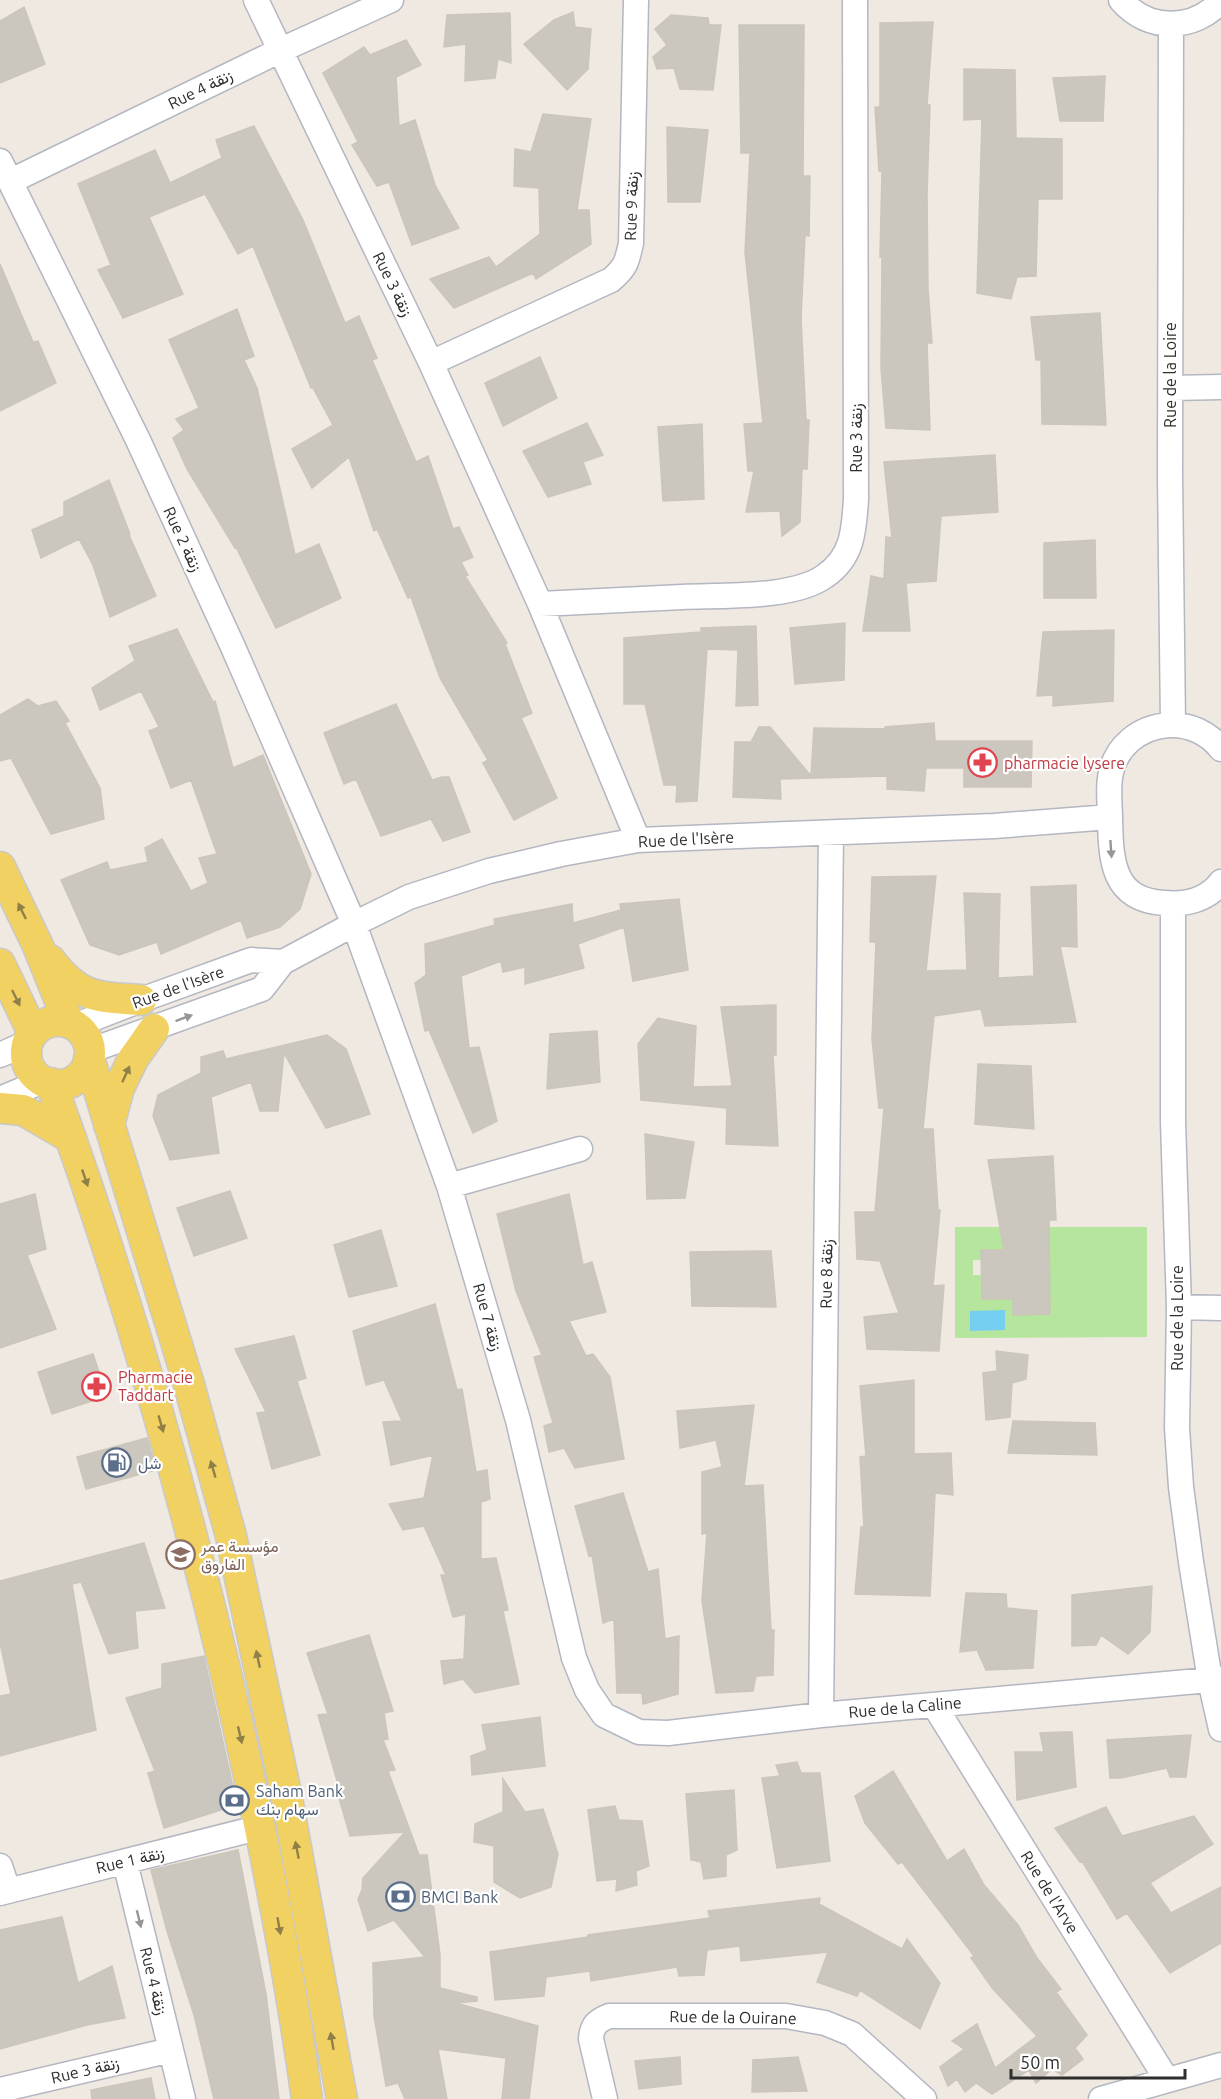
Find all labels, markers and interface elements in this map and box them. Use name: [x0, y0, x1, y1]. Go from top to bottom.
street label: Rue 4 زنقة: [165, 66, 236, 114]
street label: Rue 9 زنقة: [621, 171, 643, 241]
street label: Rue 3 زنقة: [368, 249, 416, 320]
street label: Rue de la Loire: [1161, 322, 1179, 428]
street label: Rue 3 زنقة: [847, 403, 867, 473]
street label: Rue 2 زنقة: [158, 504, 206, 575]
pharmacy icon: pharmacie lysere: [967, 747, 999, 779]
place label: pharmacie lysere: [1004, 754, 1125, 772]
street label: Rue de l'Isère: [637, 827, 735, 851]
one-way arrow: [1107, 840, 1116, 859]
one-way arrow: [17, 903, 26, 920]
street label: Rue de l'Isère: [130, 962, 226, 1012]
one-way arrow: [12, 990, 21, 1007]
one-way arrow: [175, 1012, 193, 1022]
one-way arrow: [121, 1066, 130, 1083]
one-way arrow: [80, 1169, 90, 1187]
street label: Rue 8 زنقة: [816, 1239, 838, 1309]
street label: Rue de la Loire: [1168, 1265, 1186, 1371]
street label: Rue 7 زنقة: [468, 1281, 506, 1353]
place label: Pharmacie Taddart: [118, 1368, 193, 1404]
pharmacy icon: Pharmacie Taddart: [81, 1370, 113, 1402]
one-way arrow: [157, 1415, 167, 1433]
fuel station icon: شل: [101, 1447, 133, 1479]
place label: شل: [138, 1454, 161, 1474]
one-way arrow: [208, 1460, 217, 1478]
place label: مؤسسة عمر الفاروق: [200, 1537, 278, 1575]
school or university icon: مؤسسة عمر الفاروق: [164, 1539, 196, 1571]
one-way arrow: [252, 1649, 262, 1668]
street label: Rue de la Caline: [848, 1693, 962, 1721]
one-way arrow: [236, 1726, 245, 1745]
place label: Saham Bank سهام بنك: [256, 1782, 343, 1820]
bank icon: Saham Bank سهام بنك: [219, 1784, 251, 1816]
one-way arrow: [292, 1840, 301, 1859]
street label: Rue 1 زنقة: [94, 1843, 166, 1879]
street label: Rue de l'Arve: [1017, 1847, 1083, 1937]
bank icon: BMCI Bank: [384, 1881, 416, 1913]
place label: BMCI Bank: [421, 1888, 498, 1906]
one-way arrow: [134, 1910, 144, 1928]
one-way arrow: [274, 1917, 283, 1936]
street label: Rue 4 زنقة: [135, 1945, 171, 2017]
street label: Rue de la Ouirane: [669, 2007, 797, 2027]
one-way arrow: [327, 2032, 336, 2051]
scale bar: [1011, 2042, 1185, 2080]
text: 50 m: [1020, 2052, 1060, 2072]
street label: Rue 3 زنقة: [49, 2053, 121, 2089]

